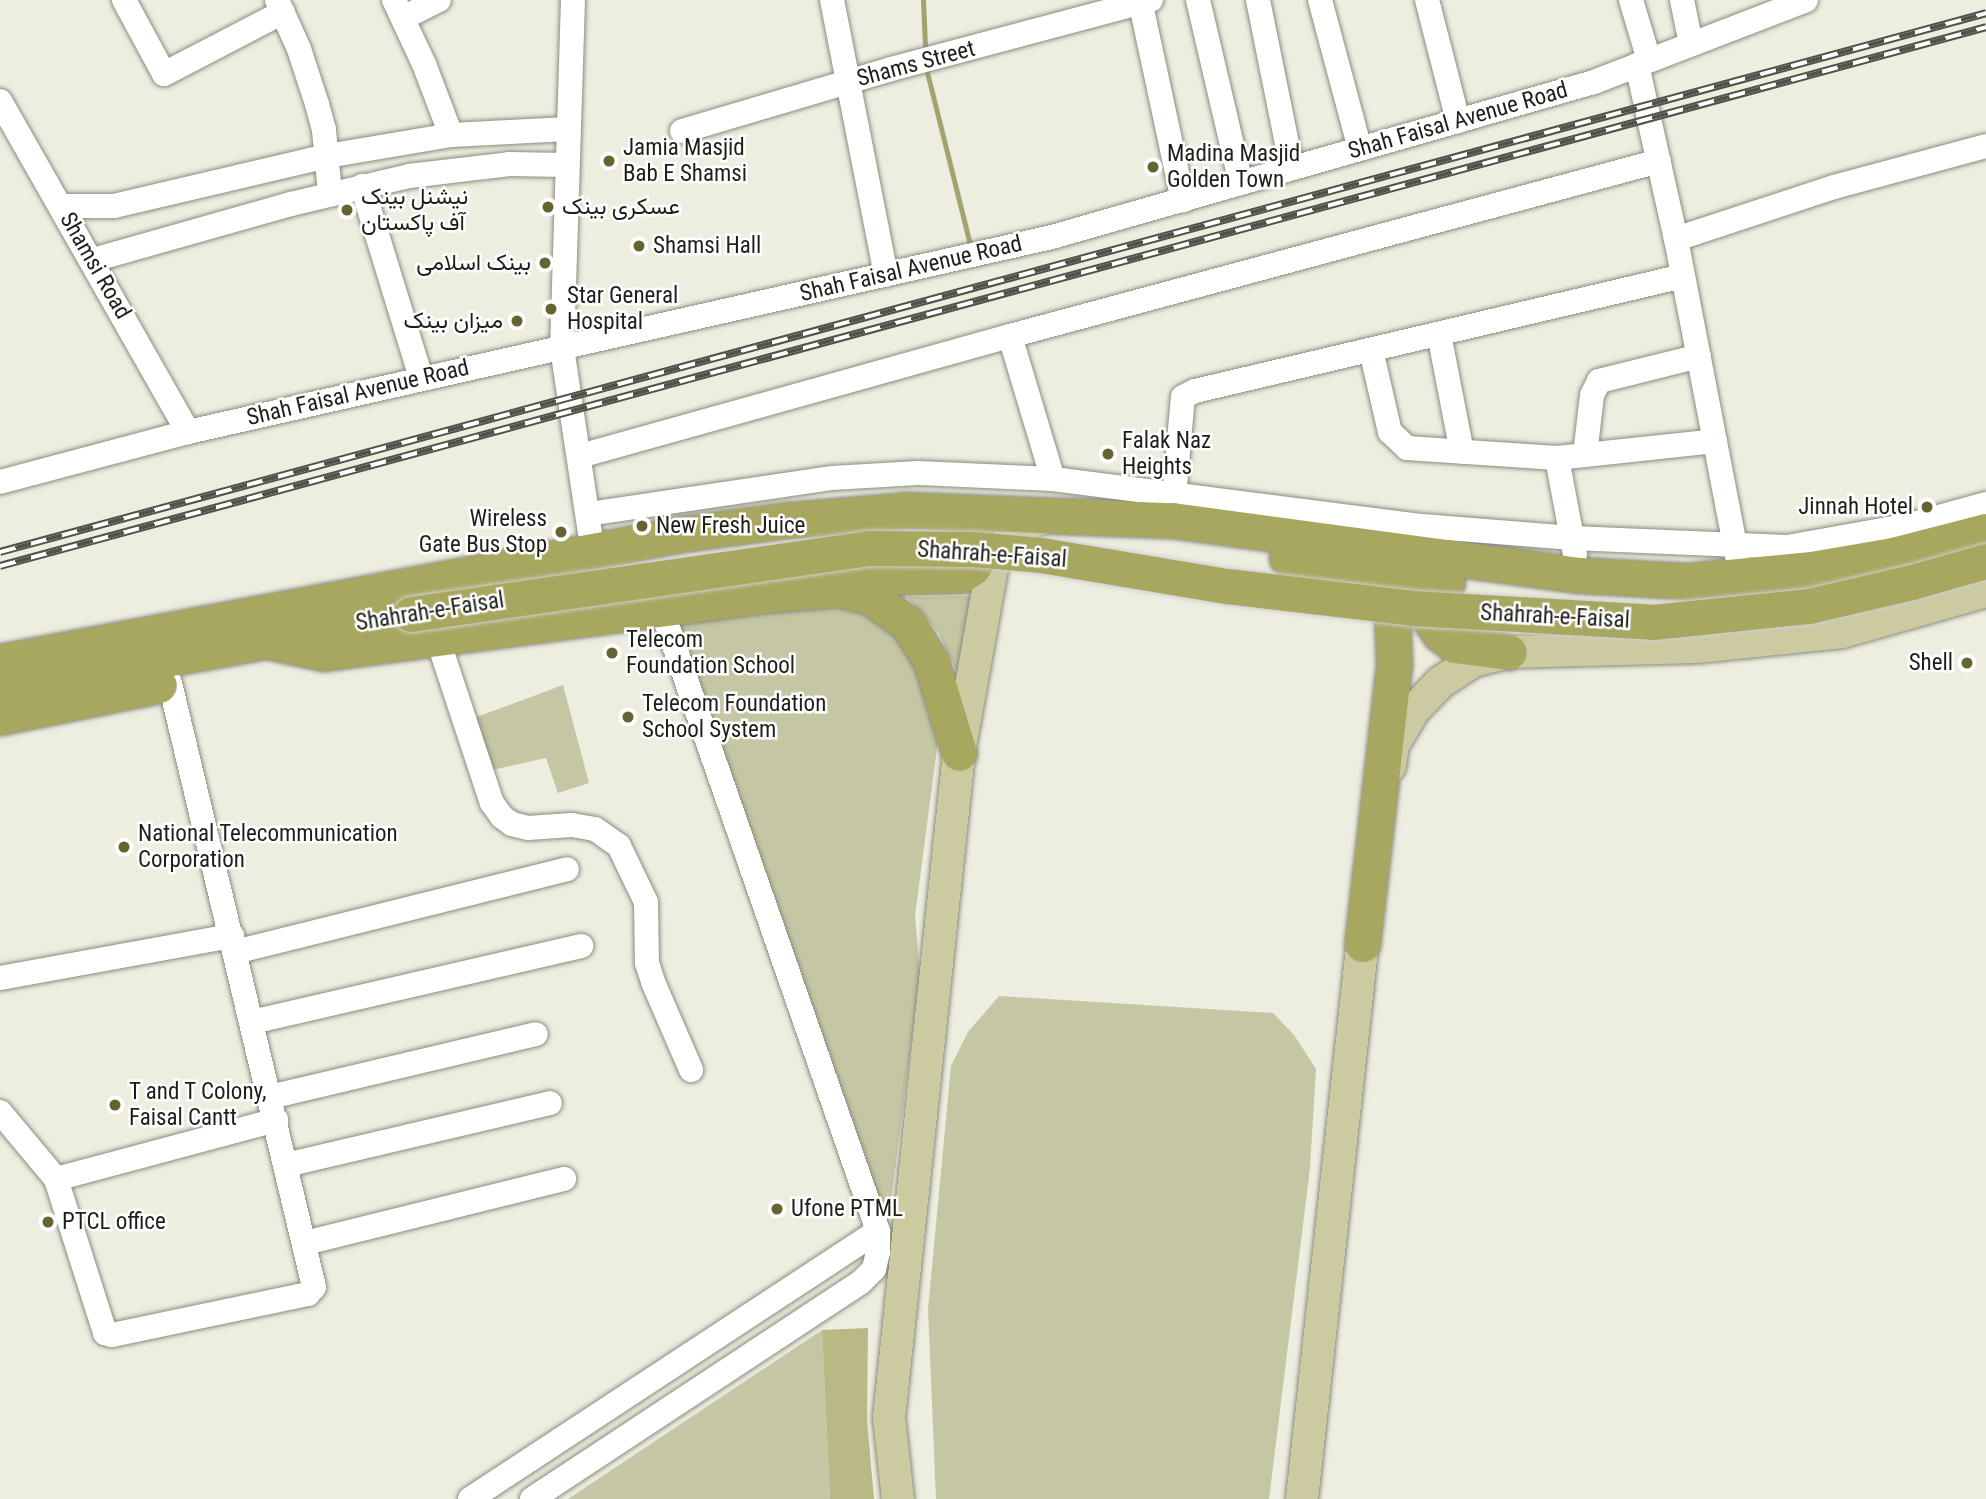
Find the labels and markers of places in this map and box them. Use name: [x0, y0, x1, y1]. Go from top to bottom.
place label: Jamia Masjid Bab E Shamsi: [623, 134, 747, 188]
place label: Madina Masjid Golden Town: [1167, 140, 1300, 194]
marker: Jamia Masjid Bab E Shamsi: [601, 153, 617, 169]
marker: Madina Masjid Golden Town: [1145, 159, 1161, 175]
place label: نیشنل بینک آف پاکستان: [361, 183, 468, 237]
place label: عسکری بینک: [562, 193, 680, 221]
marker: عسکری بینک: [540, 199, 556, 215]
marker: نیشنل بینک آف پاکستان: [339, 202, 355, 218]
place label: Shamsi Hall: [653, 232, 761, 260]
marker: Shamsi Hall: [631, 238, 647, 254]
place label: بینک اسلامی: [416, 249, 531, 277]
marker: بینک اسلامی: [537, 255, 553, 271]
place label: Star General Hospital: [567, 282, 678, 336]
marker: Star General Hospital: [541, 299, 561, 319]
place label: میزان بینک: [404, 307, 503, 335]
marker: میزان بینک: [509, 313, 525, 329]
place label: Falak Naz Heights: [1122, 427, 1211, 481]
marker: Falak Naz Heights: [1100, 446, 1116, 462]
place label: Jinnah Hotel: [1798, 493, 1913, 521]
marker: Jinnah Hotel: [1919, 499, 1935, 515]
place label: Wireless Gate Bus Stop: [419, 505, 547, 559]
place label: New Fresh Juice: [656, 512, 805, 540]
marker: New Fresh Juice: [634, 518, 650, 534]
marker: Wireless Gate Bus Stop: [553, 524, 569, 540]
place label: Telecom Foundation School: [626, 626, 795, 680]
marker: Telecom Foundation School: [604, 645, 620, 661]
place label: Shell: [1909, 649, 1953, 677]
marker: Shell: [1959, 655, 1975, 671]
place label: Telecom Foundation School System: [642, 690, 826, 744]
marker: Telecom Foundation School System: [620, 709, 636, 725]
place label: National Telecommunication Corporation: [138, 820, 398, 874]
marker: National Telecommunication Corporation: [116, 839, 132, 855]
place label: T and T Colony, Faisal Cantt: [129, 1078, 268, 1132]
marker: T and T Colony, Faisal Cantt: [107, 1097, 123, 1113]
place label: Ufone PTML: [791, 1195, 903, 1223]
marker: Ufone PTML: [769, 1201, 785, 1217]
place label: PTCL office: [62, 1208, 166, 1236]
marker: PTCL office: [40, 1214, 56, 1230]

